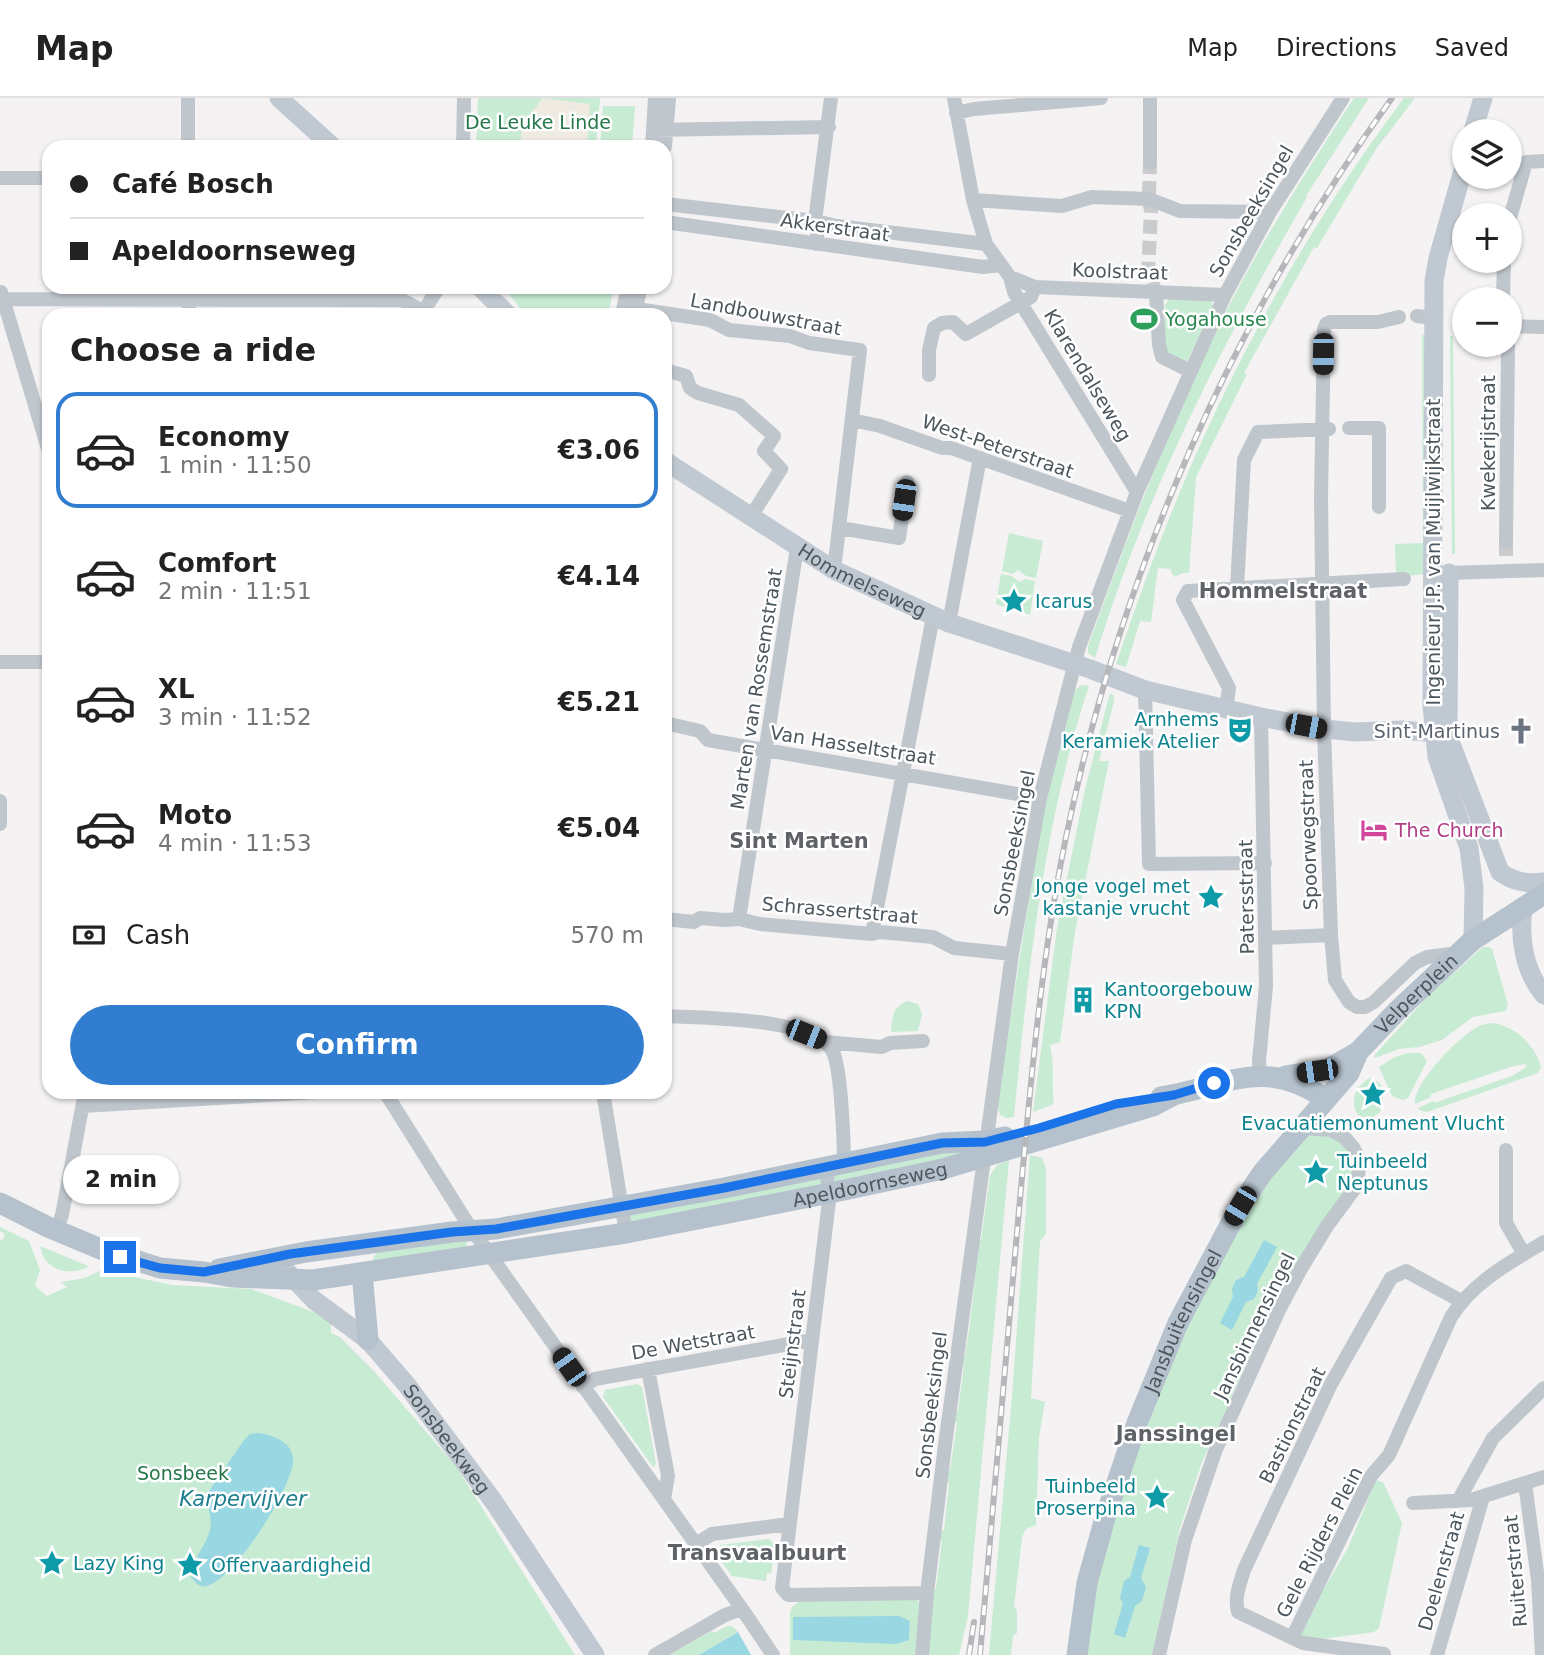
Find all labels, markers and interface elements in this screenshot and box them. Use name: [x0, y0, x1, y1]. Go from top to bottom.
text: Map: [35, 29, 114, 68]
text: Map: [1187, 34, 1238, 62]
text: Directions: [1276, 34, 1397, 62]
text: Saved: [1435, 34, 1509, 62]
park label: De Leuke Linde: [465, 111, 611, 133]
map controls: [1452, 119, 1522, 357]
button: layers: [1452, 119, 1522, 189]
street label: Sonsbeeksingel: [1204, 141, 1298, 281]
text: Café Bosch: [112, 169, 274, 199]
button: +: [1452, 203, 1522, 273]
street label: Akkerstraat: [779, 208, 891, 246]
text: Apeldoornseweg: [112, 236, 356, 266]
street label: Koolstraat: [1072, 258, 1168, 284]
button: −: [1452, 287, 1522, 357]
street label: Landbouwstraat: [689, 289, 843, 339]
sports icon: Yogahouse: [1129, 304, 1159, 334]
street label: Klarendalseweg: [1040, 305, 1136, 445]
place label: Yogahouse: [1164, 308, 1267, 330]
text: Choose a ride: [70, 331, 316, 369]
car: [1313, 333, 1334, 375]
street label: Kwekerijstraat: [1477, 375, 1499, 511]
street label: Ingenieur J.P. van Muijlwijkstraat: [1422, 399, 1444, 705]
street label: West-Peterstraat: [919, 410, 1077, 482]
icon: car: [74, 419, 137, 482]
text: Economy: [158, 422, 289, 452]
text: €3.06: [558, 435, 640, 465]
text: 1 min · 11:50: [158, 452, 312, 478]
car: [891, 478, 918, 522]
street label: Hommelseweg: [794, 539, 930, 622]
icon: car: [74, 545, 137, 608]
text: Comfort: [158, 548, 276, 578]
text: €4.14: [558, 561, 640, 591]
street label: Marten van Rossemstraat: [726, 567, 786, 811]
text: 2 min · 11:51: [158, 578, 312, 604]
district label: Hommelstraat: [1199, 579, 1367, 603]
place icon: Icarus: [999, 586, 1029, 616]
place label: Icarus: [1035, 590, 1092, 612]
icon: car: [74, 671, 137, 734]
text: XL: [158, 674, 195, 704]
text: €5.21: [558, 687, 640, 717]
text: 3 min · 11:52: [158, 704, 312, 730]
place label: Arnhems Keramiek Atelier: [1062, 708, 1219, 752]
car: [1284, 712, 1329, 740]
theatre icon: Arnhems Keramiek Atelier: [1225, 715, 1255, 745]
church icon: Sint-Martinus: [1506, 716, 1536, 746]
place label: Sint-Martinus: [1374, 720, 1500, 742]
street label: Van Hasseltstraat: [769, 721, 937, 769]
street label: Spoorwegstraat: [1294, 759, 1322, 911]
street label: Sonsbeeksingel: [989, 768, 1039, 918]
icon: car: [74, 797, 137, 860]
text: Moto: [158, 800, 232, 830]
text: €5.04: [558, 813, 640, 843]
hotel icon: The Church: [1359, 815, 1389, 845]
place label: The Church: [1394, 819, 1504, 841]
district label: Sint Marten: [729, 829, 869, 853]
text: 4 min · 11:53: [158, 830, 312, 856]
street label: Patersstraat: [1234, 839, 1258, 955]
place label: Jonge vogel met kastanje vrucht: [1034, 875, 1190, 919]
place icon: Jonge vogel met kastanje vrucht: [1196, 882, 1226, 912]
street label: Schrassertstraat: [761, 892, 919, 928]
icon: cash: [70, 916, 108, 954]
text: Cash: [126, 920, 190, 950]
text: 570 m: [570, 922, 644, 948]
street label: Velperplein: [1370, 949, 1462, 1039]
place label: Kantoorgebouw KPN: [1104, 978, 1253, 1022]
building icon: Kantoorgebouw KPN: [1068, 985, 1098, 1015]
button: Confirm: [70, 1005, 644, 1085]
car: [783, 1016, 830, 1052]
car: [1295, 1058, 1340, 1084]
route start: [1198, 1067, 1230, 1099]
place icon: Evacuatiemonument Vlucht: [1358, 1079, 1388, 1109]
place label: Evacuatiemonument Vlucht: [1241, 1112, 1505, 1134]
place label: Tuinbeeld Neptunus: [1336, 1150, 1428, 1194]
callout: 2 min: [62, 1156, 178, 1204]
street label: Apeldoornseweg: [791, 1157, 949, 1211]
place icon: Tuinbeeld Neptunus: [1301, 1157, 1331, 1187]
text: 2 min: [85, 1166, 157, 1192]
car: [1221, 1183, 1260, 1229]
route end: [104, 1241, 136, 1273]
street label: Jansbuitensingel: [1139, 1246, 1226, 1397]
street label: Jansbinnensingel: [1208, 1249, 1299, 1404]
street label: Steijnstraat: [774, 1288, 810, 1400]
street label: De Wetstraat: [630, 1320, 756, 1364]
street label: Sonsbeeksingel: [911, 1330, 951, 1480]
car: [549, 1344, 590, 1390]
street label: Bastionstraat: [1254, 1363, 1330, 1487]
street label: Sonsbeekweg: [399, 1380, 495, 1498]
district label: Janssingel: [1114, 1422, 1236, 1446]
park label: Sonsbeek: [137, 1462, 229, 1484]
street label: Gele Rijders Plein: [1271, 1463, 1367, 1621]
place label: Tuinbeeld Proserpina: [1035, 1475, 1136, 1519]
place icon: Tuinbeeld Proserpina: [1142, 1482, 1172, 1512]
water label: Karpervijver: [179, 1487, 308, 1511]
street label: Doelenstraat: [1413, 1509, 1469, 1633]
street label: Ruiterstraat: [1499, 1514, 1531, 1628]
district label: Transvaalbuurt: [668, 1541, 846, 1565]
place icon: Lazy King: [37, 1548, 67, 1578]
place icon: Offervaardigheid: [175, 1550, 205, 1580]
place label: Lazy King: [73, 1552, 164, 1574]
place label: Offervaardigheid: [211, 1554, 371, 1576]

